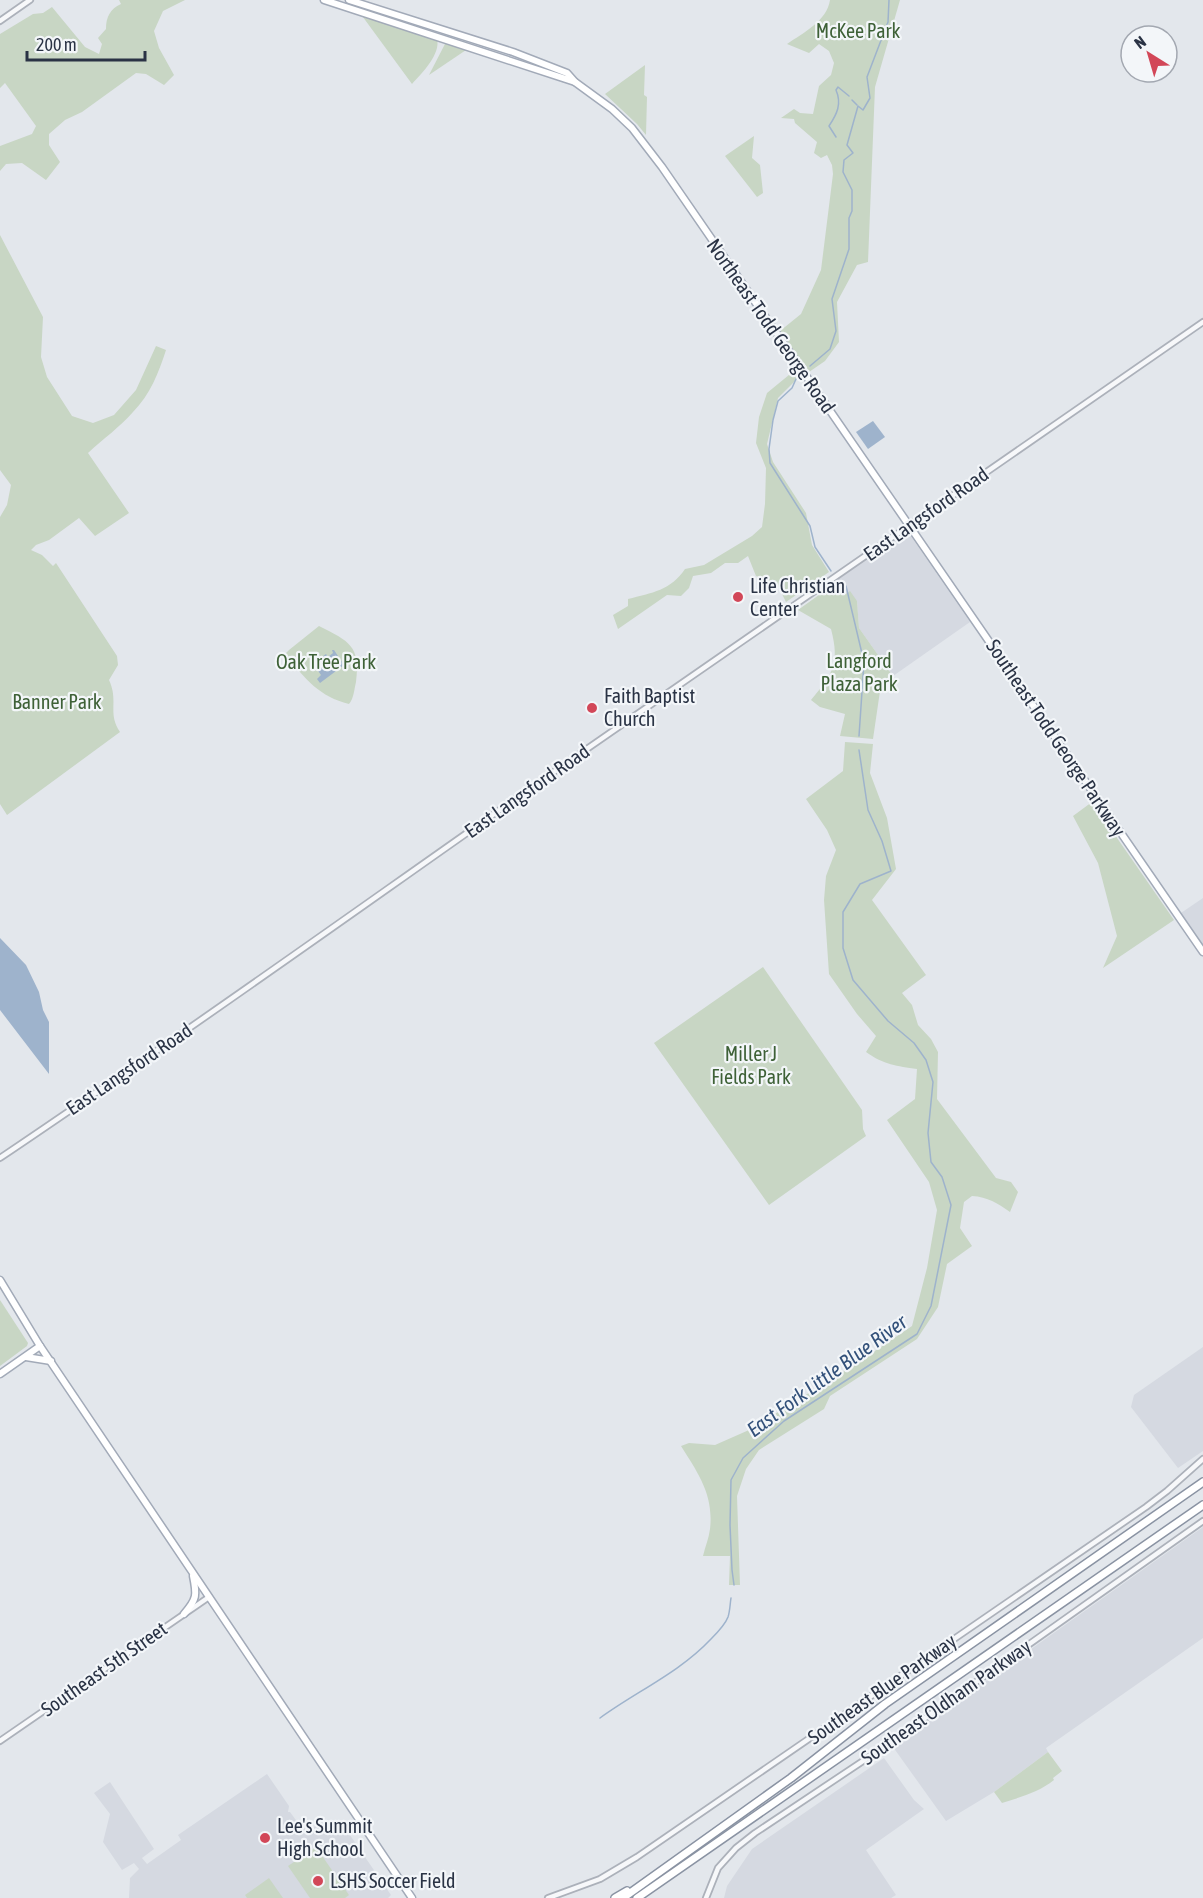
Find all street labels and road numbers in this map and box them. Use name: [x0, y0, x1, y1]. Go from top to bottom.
street label: Northeast Todd George Road: [702, 234, 840, 417]
street label: East Langsford Road: [859, 462, 993, 565]
street label: Southeast Todd George Parkway: [982, 635, 1131, 841]
street label: East Langsford Road: [460, 739, 594, 842]
street label: East Langsford Road: [61, 1018, 196, 1119]
street label: Southeast 5th Street: [36, 1616, 171, 1721]
street label: Southeast Blue Parkway: [803, 1629, 960, 1748]
street label: Southeast Oldham Parkway: [856, 1634, 1035, 1769]

